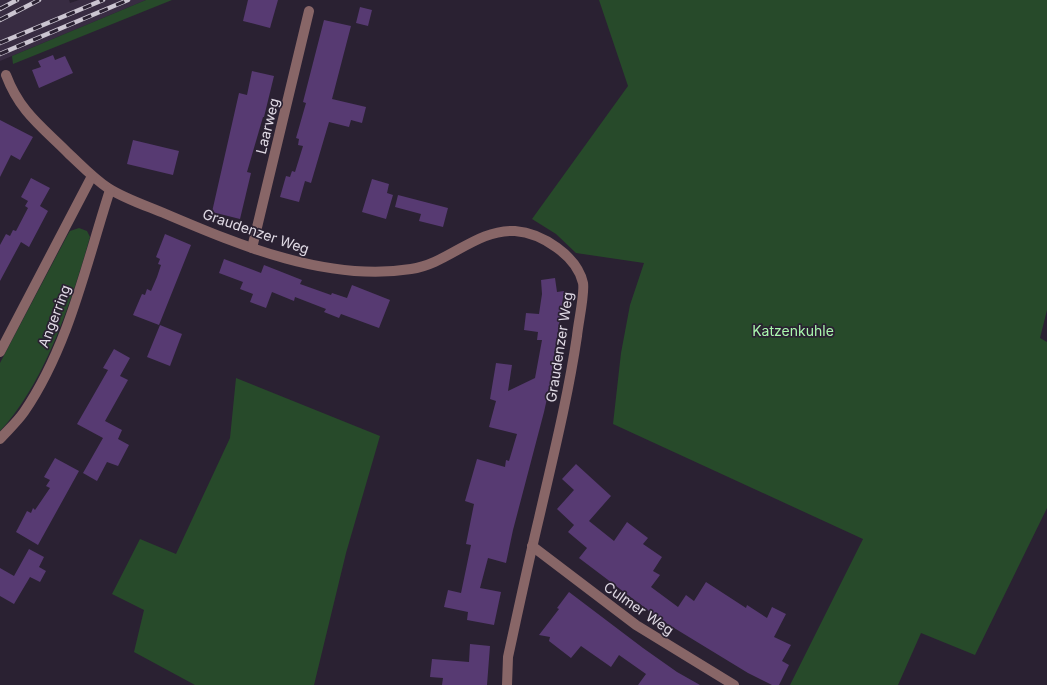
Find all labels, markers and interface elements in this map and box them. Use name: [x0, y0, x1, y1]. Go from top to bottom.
street label: Laarweg: [252, 96, 282, 156]
street label: Graudenzer Weg: [200, 205, 312, 257]
street label: Angerring: [34, 282, 74, 350]
street label: Graudenzer Weg: [542, 291, 576, 403]
park label: Katzenkuhle: [752, 322, 834, 339]
street label: Culmer Weg: [601, 578, 677, 638]

